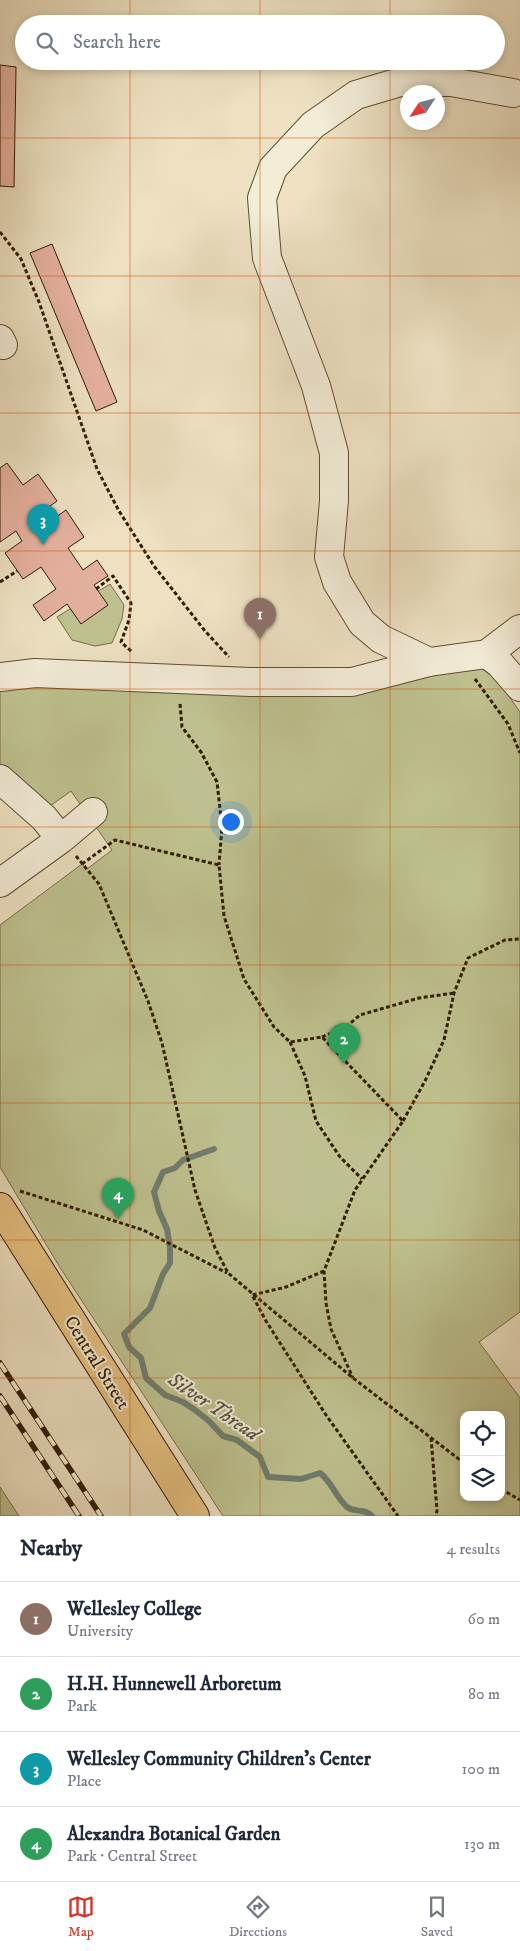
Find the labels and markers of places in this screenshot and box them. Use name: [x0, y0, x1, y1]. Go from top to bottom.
pin: 3: [27, 504, 59, 545]
pin: 1: [244, 598, 276, 639]
pin: 2: [328, 1023, 360, 1064]
pin: 4: [102, 1178, 134, 1219]

